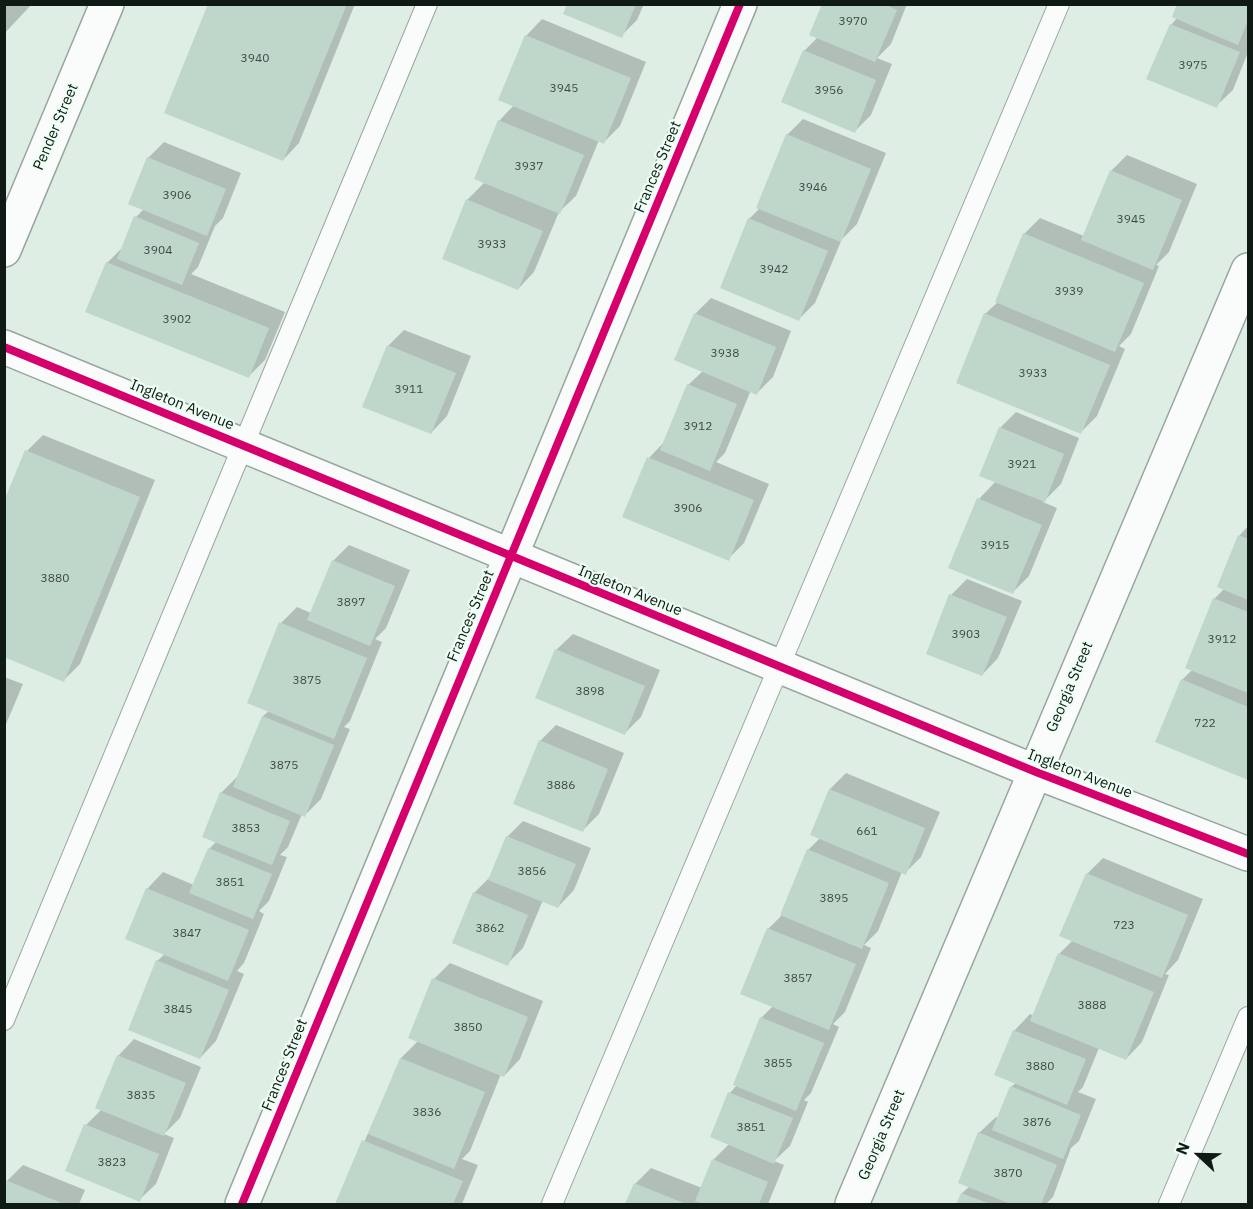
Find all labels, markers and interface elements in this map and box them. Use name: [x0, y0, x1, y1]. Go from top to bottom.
house number: 3970: [839, 15, 867, 29]
house number: 3940: [241, 52, 269, 66]
house number: 3975: [1179, 59, 1207, 73]
street label: Pender Street: [30, 81, 82, 173]
house number: 3945: [550, 82, 578, 96]
house number: 3956: [815, 84, 843, 98]
street label: Frances Street: [631, 118, 685, 216]
house number: 3937: [515, 160, 543, 174]
house number: 3946: [799, 181, 827, 195]
house number: 3906: [163, 189, 191, 203]
house number: 3945: [1117, 213, 1145, 227]
house number: 3933: [478, 238, 506, 252]
house number: 3904: [144, 244, 172, 258]
house number: 3942: [760, 263, 788, 277]
house number: 3939: [1055, 285, 1083, 299]
house number: 3902: [163, 313, 191, 327]
house number: 3938: [711, 347, 739, 361]
house number: 3933: [1019, 367, 1047, 381]
street label: Ingleton Avenue: [127, 376, 237, 434]
house number: 3911: [395, 383, 423, 397]
house number: 3912: [684, 420, 712, 434]
house number: 3921: [1008, 458, 1036, 472]
house number: 3906: [674, 502, 702, 516]
house number: 3915: [981, 539, 1009, 553]
street label: Ingleton Avenue: [575, 562, 685, 620]
street label: Frances Street: [444, 567, 498, 665]
house number: 3880: [41, 572, 69, 586]
house number: 3897: [337, 596, 365, 610]
house number: 3903: [952, 628, 980, 642]
house number: 3912: [1208, 633, 1236, 647]
street label: Georgia Street: [1043, 639, 1097, 735]
house number: 3875: [293, 674, 321, 688]
house number: 3898: [576, 685, 604, 699]
house number: 722: [1194, 717, 1216, 731]
street label: Ingleton Avenue: [1025, 746, 1135, 802]
house number: 3875: [270, 759, 298, 773]
house number: 3886: [547, 779, 575, 793]
house number: 3853: [232, 822, 260, 836]
house number: 661: [856, 825, 878, 839]
house number: 3856: [518, 865, 546, 879]
house number: 3851: [216, 876, 244, 890]
house number: 3895: [820, 892, 848, 906]
house number: 723: [1113, 919, 1135, 933]
house number: 3862: [476, 922, 504, 936]
house number: 3847: [173, 927, 201, 941]
house number: 3857: [784, 972, 812, 986]
house number: 3888: [1078, 999, 1106, 1013]
house number: 3845: [164, 1003, 192, 1017]
street label: Frances Street: [258, 1016, 312, 1114]
house number: 3850: [454, 1021, 482, 1035]
house number: 3855: [764, 1057, 792, 1071]
house number: 3880: [1026, 1060, 1054, 1074]
street label: Georgia Street: [855, 1087, 909, 1183]
house number: 3835: [127, 1089, 155, 1103]
house number: 3836: [413, 1106, 441, 1120]
house number: 3876: [1023, 1116, 1051, 1130]
house number: 3851: [737, 1121, 765, 1135]
north arrow: [1169, 1125, 1229, 1185]
text: N: [1171, 1139, 1194, 1157]
house number: 3823: [98, 1156, 126, 1170]
house number: 3870: [994, 1167, 1022, 1181]

